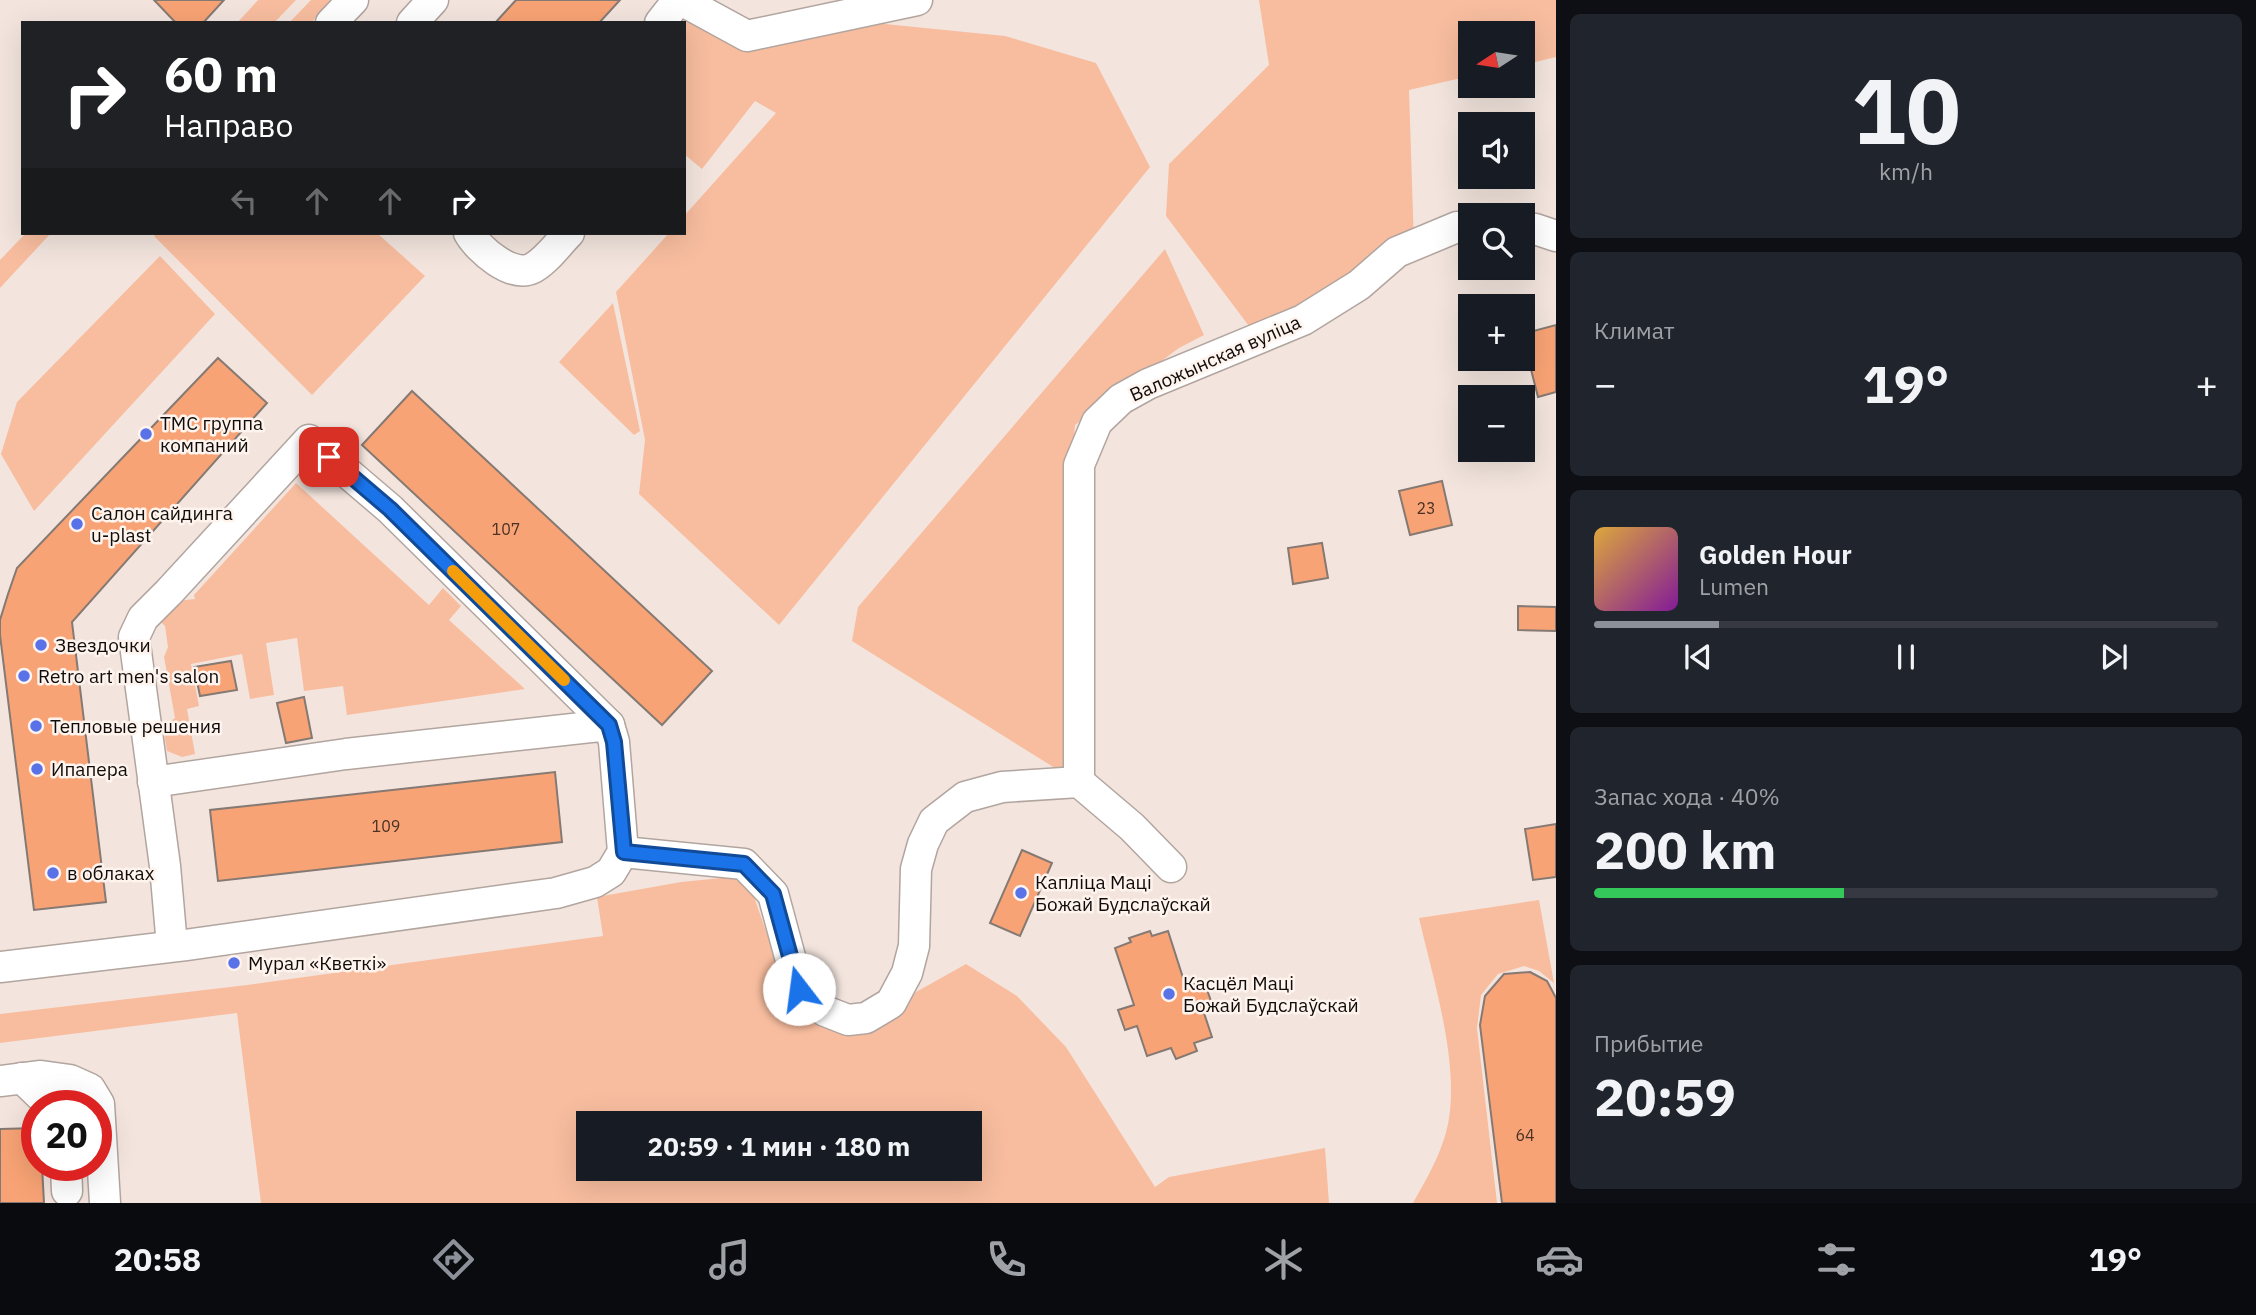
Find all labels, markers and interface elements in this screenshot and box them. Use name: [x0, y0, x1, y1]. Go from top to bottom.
north arrow: [1458, 21, 1535, 98]
map controls: [1458, 21, 1535, 462]
text: 60 m: [164, 42, 278, 105]
icon: right: [49, 49, 140, 140]
text: 10: [1851, 51, 1961, 169]
text: Направо: [164, 104, 293, 146]
button: sound: [1458, 112, 1535, 189]
text: km/h: [1879, 156, 1933, 186]
icon: left: [225, 182, 263, 220]
icon: ahead: [298, 182, 336, 220]
icon: ahead: [371, 182, 409, 220]
icon: right: [444, 182, 482, 220]
button: search: [1458, 203, 1535, 280]
button: +: [1458, 294, 1535, 371]
street label: Валожынская вуліца: [1126, 309, 1304, 407]
text: Климат: [1594, 315, 1675, 345]
text: 19°: [1863, 350, 1949, 417]
text: −: [1594, 359, 1617, 408]
text: +: [2195, 359, 2218, 408]
button: −: [1458, 385, 1535, 462]
place label: ТМС группа компаний: [160, 411, 263, 457]
marker: ТМС группа компаний: [138, 426, 154, 442]
pin: [299, 427, 359, 487]
icon: arrive: [310, 438, 348, 476]
house number: 23: [1416, 498, 1436, 518]
place label: Салон сайдинга u-plast: [91, 501, 233, 547]
marker: Салон сайдинга u-plast: [69, 516, 85, 532]
house number: 107: [492, 519, 520, 539]
text: Golden Hour: [1699, 537, 1852, 571]
text: Lumen: [1699, 571, 1769, 601]
place label: Звездочки: [55, 633, 151, 657]
marker: Звездочки: [33, 637, 49, 653]
icon: previous: [1679, 638, 1717, 676]
icon: pause: [1887, 638, 1925, 676]
icon: next: [2095, 638, 2133, 676]
place label: Retro art men's salon: [38, 664, 219, 688]
marker: Retro art men's salon: [16, 668, 32, 684]
place label: Тепловые решения: [50, 714, 221, 738]
marker: Тепловые решения: [28, 718, 44, 734]
place label: Ипапера: [51, 757, 128, 781]
marker: Ипапера: [29, 761, 45, 777]
text: Запас хода · 40%: [1594, 781, 1780, 811]
house number: 109: [372, 816, 400, 836]
text: 200 km: [1594, 816, 1776, 883]
place label: в облаках: [67, 861, 155, 885]
marker: в облаках: [45, 865, 61, 881]
place label: Капліца Маці Божай Будслаўскай: [1035, 870, 1211, 916]
marker: Капліца Маці Божай Будслаўскай: [1013, 885, 1029, 901]
place label: Мурал «Кветкі»: [248, 951, 387, 975]
position arrow: [762, 952, 836, 1026]
marker: Мурал «Кветкі»: [226, 955, 242, 971]
place label: Касцёл Маці Божай Будслаўскай: [1183, 971, 1359, 1017]
marker: Касцёл Маці Божай Будслаўскай: [1161, 986, 1177, 1002]
text: Прибытие: [1594, 1028, 1703, 1058]
text: 20:59: [1594, 1063, 1736, 1130]
speed limit sign: 20: [21, 1090, 112, 1181]
house number: 64: [1515, 1125, 1535, 1145]
text: 20:59 · 1 мин · 180 m: [648, 1129, 910, 1163]
icon: directions: [429, 1235, 478, 1284]
icon: music: [705, 1235, 754, 1284]
icon: phone: [982, 1235, 1031, 1284]
icon: climate: [1259, 1235, 1308, 1284]
icon: car: [1535, 1235, 1584, 1284]
icon: filters: [1812, 1235, 1861, 1284]
text: 20:58: [114, 1238, 201, 1280]
text: 19°: [2089, 1238, 2142, 1280]

